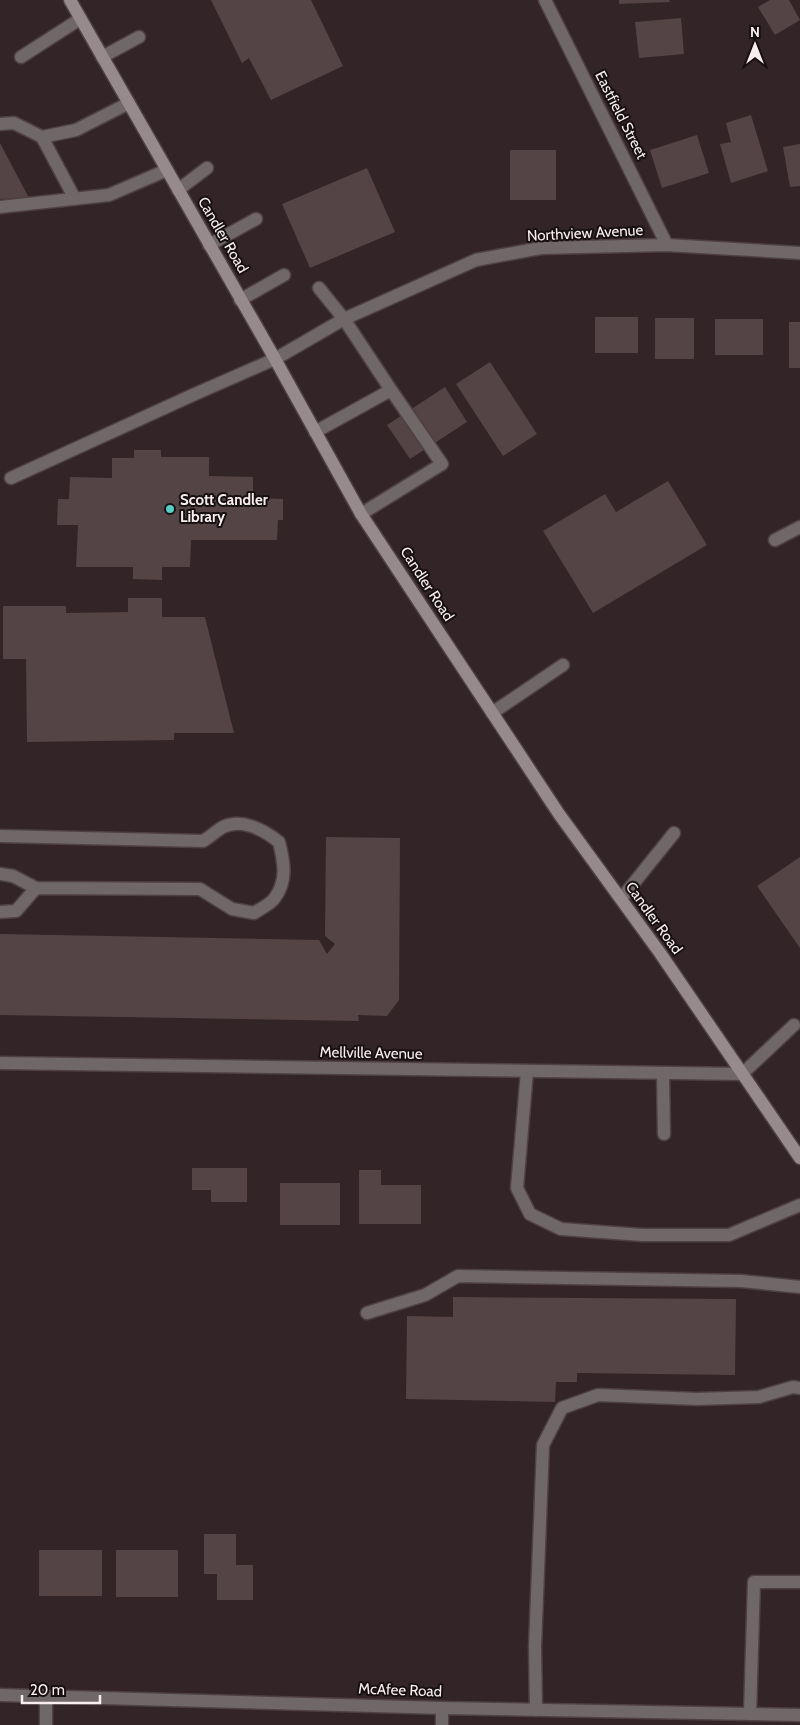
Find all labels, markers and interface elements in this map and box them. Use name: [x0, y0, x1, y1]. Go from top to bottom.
north arrow: [730, 20, 780, 70]
text: N: [750, 23, 760, 41]
street label: Eastfield Street: [591, 68, 651, 162]
street label: Candler Road: [194, 194, 252, 276]
street label: Northview Avenue: [526, 221, 644, 245]
place label: Scott Candler Library: [180, 491, 268, 526]
marker: Scott Candler Library: [164, 503, 176, 515]
street label: Candler Road: [396, 543, 458, 625]
street label: Candler Road: [622, 878, 686, 958]
street label: Mellville Avenue: [319, 1043, 423, 1063]
scale bar: [22, 1672, 100, 1704]
street label: McAfee Road: [358, 1680, 442, 1700]
text: 20 m: [30, 1681, 65, 1699]

